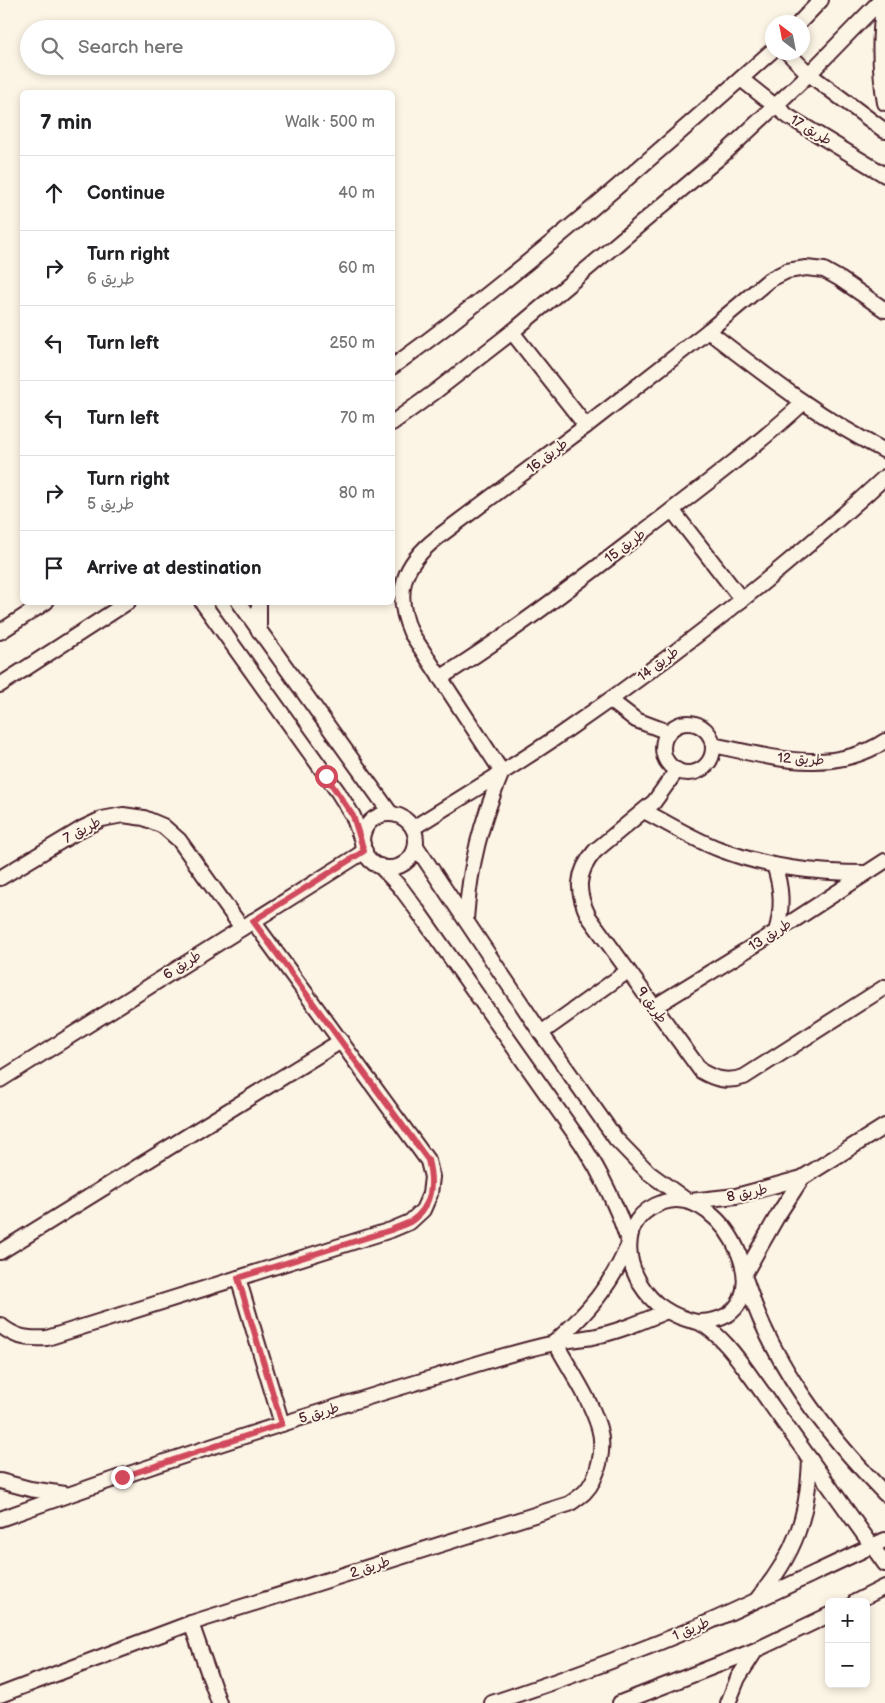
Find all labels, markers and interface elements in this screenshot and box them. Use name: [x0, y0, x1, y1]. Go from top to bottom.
north arrow: [765, 15, 810, 60]
search box: [20, 20, 395, 75]
icon: search: [38, 34, 66, 62]
text: Search here: [78, 36, 183, 59]
text: 7 min: [40, 110, 92, 135]
street label: طريق 17: [787, 111, 835, 149]
text: Walk · 500 m: [285, 113, 375, 132]
icon: ahead: [40, 179, 68, 207]
text: Continue: [87, 182, 165, 205]
text: 40 m: [338, 184, 375, 203]
text: Turn right: [87, 243, 170, 266]
icon: right: [40, 254, 68, 282]
text: 60 m: [338, 259, 375, 278]
text: طريق 6: [87, 270, 135, 289]
icon: left: [40, 329, 68, 357]
text: Turn left: [87, 332, 159, 355]
text: 250 m: [329, 334, 375, 353]
icon: left: [40, 404, 68, 432]
text: Turn left: [87, 407, 159, 430]
text: 70 m: [340, 409, 375, 428]
street label: طريق 16: [523, 435, 571, 477]
text: Turn right: [87, 468, 170, 491]
icon: right: [40, 479, 68, 507]
text: 80 m: [339, 484, 375, 503]
text: طريق 5: [87, 495, 134, 514]
street label: طريق 15: [601, 525, 649, 567]
icon: arrive: [40, 554, 68, 582]
text: Arrive at destination: [87, 557, 262, 580]
street label: طريق 14: [634, 643, 682, 685]
street label: طريق 12: [777, 749, 825, 769]
route start: [315, 765, 338, 788]
street label: طريق 7: [60, 813, 104, 847]
street label: طريق 13: [745, 915, 795, 955]
street label: طريق 6: [160, 947, 204, 983]
street label: طريق 9: [633, 983, 671, 1027]
street label: طريق 8: [725, 1180, 769, 1206]
street label: طريق 5: [297, 1399, 341, 1427]
route end: [111, 1466, 134, 1489]
street label: طريق 2: [348, 1553, 392, 1581]
map controls: [825, 1598, 870, 1688]
button: +: [825, 1598, 870, 1643]
street label: طريق 1: [670, 1614, 712, 1644]
button: −: [825, 1643, 870, 1688]

